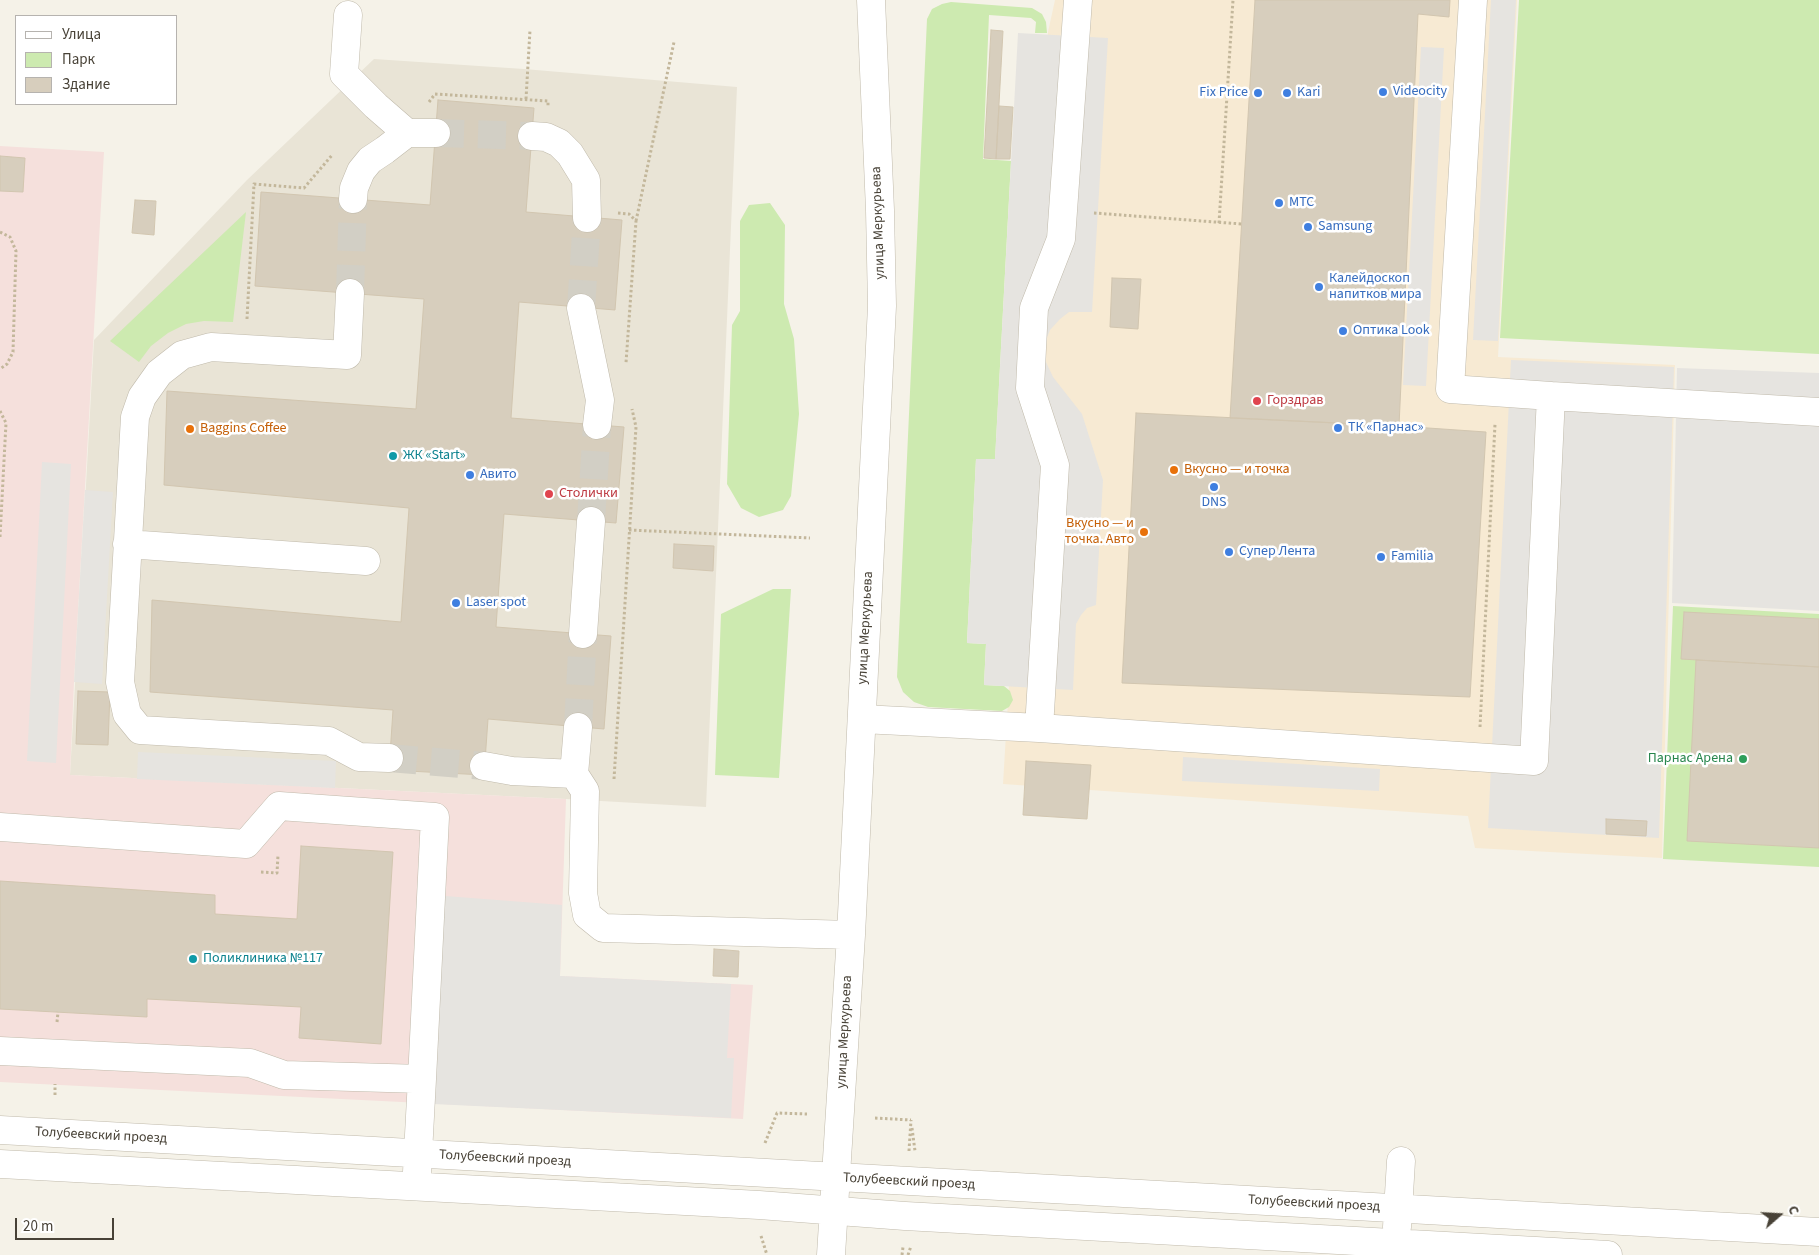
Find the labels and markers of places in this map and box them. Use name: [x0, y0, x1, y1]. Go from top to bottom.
place label: Videocity: [1393, 84, 1447, 100]
place label: Fix Price: [1199, 85, 1248, 101]
place label: Kari: [1297, 85, 1320, 101]
marker: Videocity: [1377, 86, 1389, 98]
marker: Fix Price: [1252, 87, 1264, 99]
marker: Kari: [1281, 87, 1293, 99]
place label: МТС: [1289, 195, 1314, 211]
marker: МТС: [1273, 197, 1285, 209]
place label: Samsung: [1318, 219, 1372, 235]
marker: Samsung: [1302, 221, 1314, 233]
place label: Калейдоскоп напитков мира: [1329, 271, 1422, 304]
marker: Калейдоскоп напитков мира: [1313, 281, 1325, 293]
place label: Оптика Look: [1353, 323, 1430, 339]
marker: Оптика Look: [1337, 325, 1349, 337]
place label: Горздрав: [1267, 393, 1323, 409]
marker: Горздрав: [1251, 395, 1263, 407]
place label: ТК «Парнас»: [1348, 420, 1424, 436]
place label: Baggins Coffee: [200, 421, 287, 437]
marker: ТК «Парнас»: [1332, 422, 1344, 434]
marker: Baggins Coffee: [184, 423, 196, 435]
place label: ЖК «Start»: [403, 448, 466, 464]
marker: ЖК «Start»: [387, 450, 399, 462]
place label: Вкусно — и точка: [1184, 462, 1290, 478]
marker: Вкусно — и точка: [1168, 464, 1180, 476]
place label: Авито: [480, 467, 516, 483]
marker: Авито: [464, 469, 476, 481]
marker: DNS: [1208, 481, 1220, 493]
place label: Столички: [559, 486, 618, 502]
marker: Столички: [543, 488, 555, 500]
place label: DNS: [1201, 495, 1227, 511]
place label: Вкусно — и точка. Авто: [1065, 516, 1134, 548]
marker: Вкусно — и точка. Авто: [1138, 526, 1150, 538]
place label: Супер Лента: [1239, 544, 1315, 560]
marker: Супер Лента: [1223, 546, 1235, 558]
place label: Familia: [1391, 549, 1434, 565]
marker: Familia: [1375, 551, 1387, 563]
place label: Laser spot: [466, 595, 526, 611]
marker: Laser spot: [450, 597, 462, 609]
place label: Парнас Арена: [1648, 751, 1733, 767]
marker: Парнас Арена: [1737, 753, 1749, 765]
place label: Поликлиника №117: [203, 951, 323, 967]
marker: Поликлиника №117: [187, 953, 199, 965]

